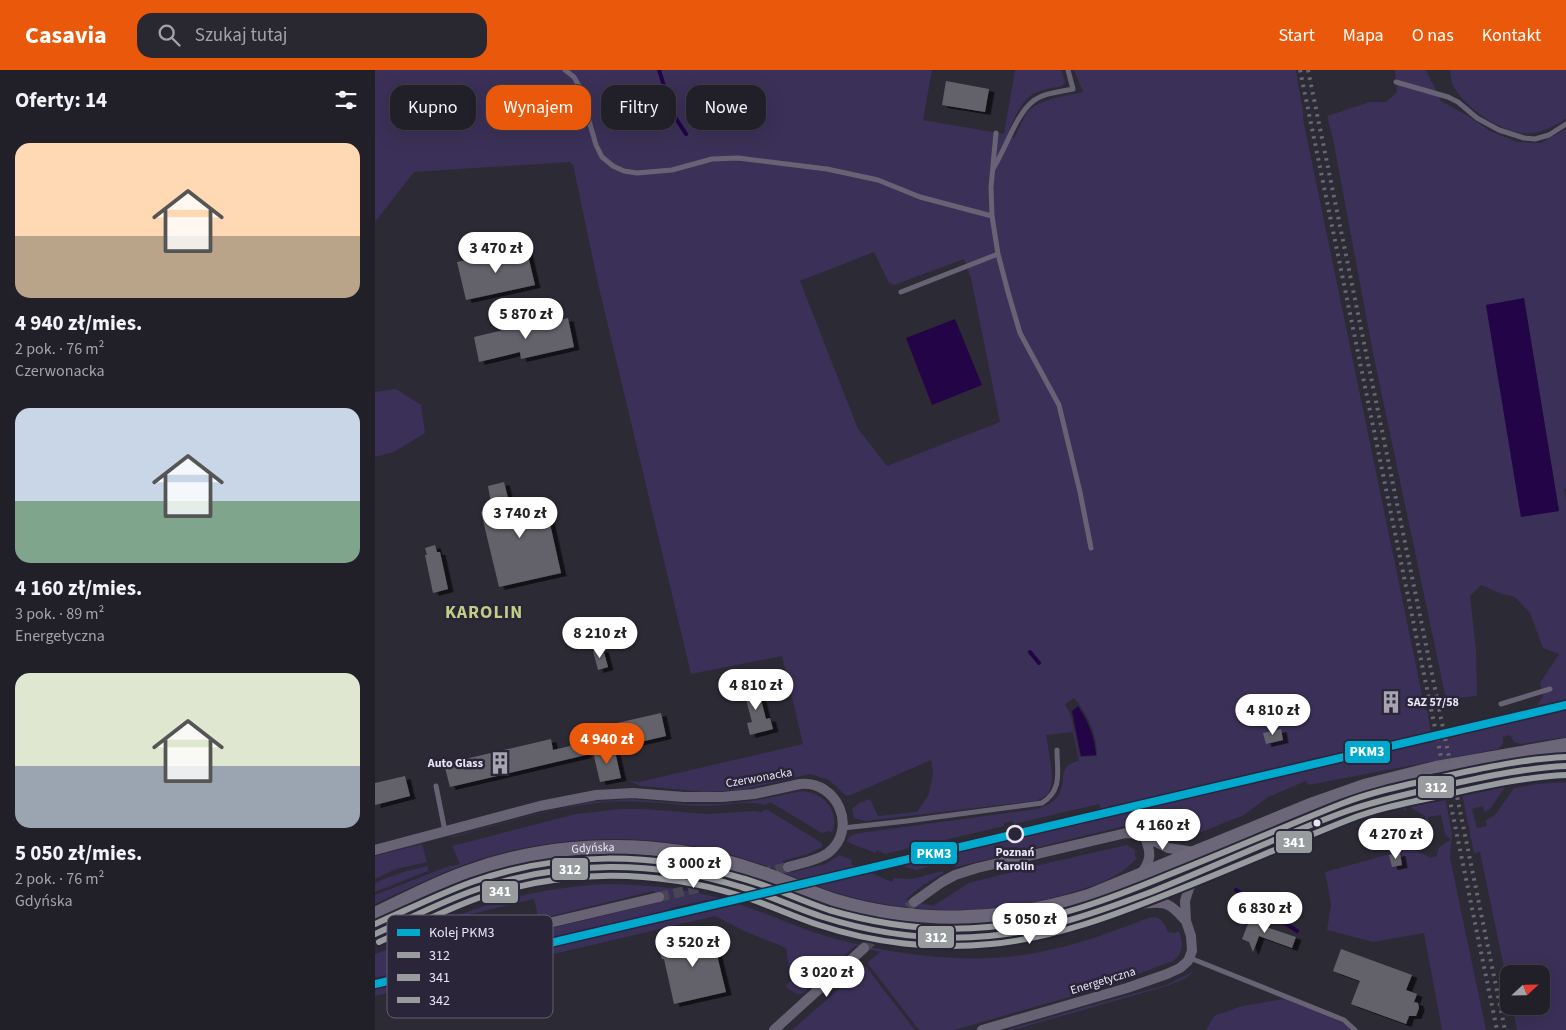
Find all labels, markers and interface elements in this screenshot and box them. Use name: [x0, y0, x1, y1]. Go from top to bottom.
search box: [137, 13, 487, 58]
text: Casavia: [25, 18, 107, 53]
icon: search: [155, 21, 183, 49]
text: Szukaj tutaj: [195, 22, 287, 49]
text: Start: [1278, 23, 1315, 48]
text: Mapa: [1343, 23, 1384, 48]
text: O nas: [1412, 23, 1454, 48]
text: Kontakt: [1482, 23, 1541, 48]
text: Oferty: 14: [15, 85, 107, 115]
chip: Kupno: [390, 85, 476, 130]
chip: Wynajem: [486, 85, 591, 130]
chip: Filtry: [601, 85, 676, 130]
chip: Nowe: [686, 85, 766, 130]
icon: filters: [332, 86, 360, 114]
icon: home: [143, 176, 233, 266]
pin: 3 470 zł: [444, 232, 548, 274]
text: 3 470 zł: [469, 237, 523, 259]
pin: 5 870 zł: [474, 298, 578, 340]
text: 5 870 zł: [499, 303, 553, 325]
text: 4 940 zł/mies.: [15, 308, 142, 338]
text: 2 pok. · 76 m²: [15, 338, 104, 360]
text: Czerwonacka: [15, 360, 105, 382]
icon: home: [143, 441, 233, 531]
pin: 3 740 zł: [468, 496, 572, 539]
text: 3 740 zł: [493, 502, 547, 524]
text: 4 160 zł/mies.: [15, 573, 142, 603]
district label: KAROLIN: [445, 600, 523, 625]
text: 3 pok. · 89 m²: [15, 603, 104, 625]
pin: 8 210 zł: [548, 616, 652, 659]
text: 8 210 zł: [573, 622, 627, 644]
text: Energetyczna: [15, 625, 105, 647]
pin: 4 810 zł: [704, 668, 808, 711]
text: 4 810 zł: [729, 674, 783, 696]
building icon: SAZ 57/58: [1378, 689, 1404, 715]
pin: 4 810 zł: [1221, 694, 1325, 736]
place label: SAZ 57/58: [1407, 694, 1459, 711]
text: 4 810 zł: [1246, 699, 1300, 721]
icon: home: [143, 706, 233, 796]
pin: 4 940 zł: [555, 722, 659, 765]
text: 4 940 zł: [580, 728, 634, 750]
line badge: PKM3: [1344, 740, 1391, 764]
text: PKM3: [1350, 742, 1385, 762]
building icon: Auto Glass: [487, 750, 513, 776]
place label: Auto Glass: [427, 755, 483, 772]
street label: Czerwonacka: [724, 764, 794, 792]
line badge: 312: [1417, 775, 1455, 799]
text: 312: [1425, 778, 1447, 798]
pin: 4 160 zł: [1111, 808, 1215, 851]
text: 4 160 zł: [1136, 814, 1190, 836]
unlabelled marker: [1312, 818, 1322, 828]
pin: 4 270 zł: [1344, 818, 1448, 860]
text: 4 270 zł: [1369, 823, 1423, 845]
marker: Poznań Karolin: [1006, 825, 1024, 843]
line badge: 341: [1275, 830, 1313, 854]
text: 341: [1283, 833, 1305, 853]
text: 5 050 zł/mies.: [15, 838, 142, 868]
street label: Gdyńska: [571, 838, 615, 857]
line badge: PKM3: [910, 841, 958, 865]
text: PKM3: [917, 844, 952, 864]
place label: Poznań Karolin: [996, 844, 1035, 875]
pin: 3 000 zł: [642, 846, 746, 889]
text: 3 000 zł: [667, 852, 721, 874]
line badge: 312: [551, 857, 589, 881]
text: 312: [559, 860, 581, 880]
text: 2 pok. · 76 m²: [15, 868, 104, 890]
line badge: 341: [481, 880, 519, 904]
text: 341: [489, 882, 511, 902]
text: Gdyńska: [15, 890, 73, 912]
pin: 6 830 zł: [1213, 892, 1317, 934]
text: 6 830 zł: [1238, 897, 1292, 919]
pin: 5 050 zł: [978, 902, 1082, 945]
text: 5 050 zł: [1003, 908, 1057, 930]
legend: [387, 915, 553, 1018]
text: Kolej PKM3: [429, 923, 495, 943]
line badge: 312: [917, 925, 955, 949]
pin: 3 520 zł: [641, 926, 745, 968]
text: 312: [925, 928, 947, 948]
text: 3 520 zł: [666, 931, 720, 953]
text: 312: [429, 946, 450, 966]
pin: 3 020 zł: [775, 956, 879, 998]
text: 3 020 zł: [800, 961, 854, 983]
street label: Energetyczna: [1068, 963, 1138, 999]
north arrow: [1500, 965, 1550, 1015]
map controls: [1500, 965, 1550, 1015]
text: 341: [429, 968, 450, 988]
text: 342: [429, 991, 450, 1011]

